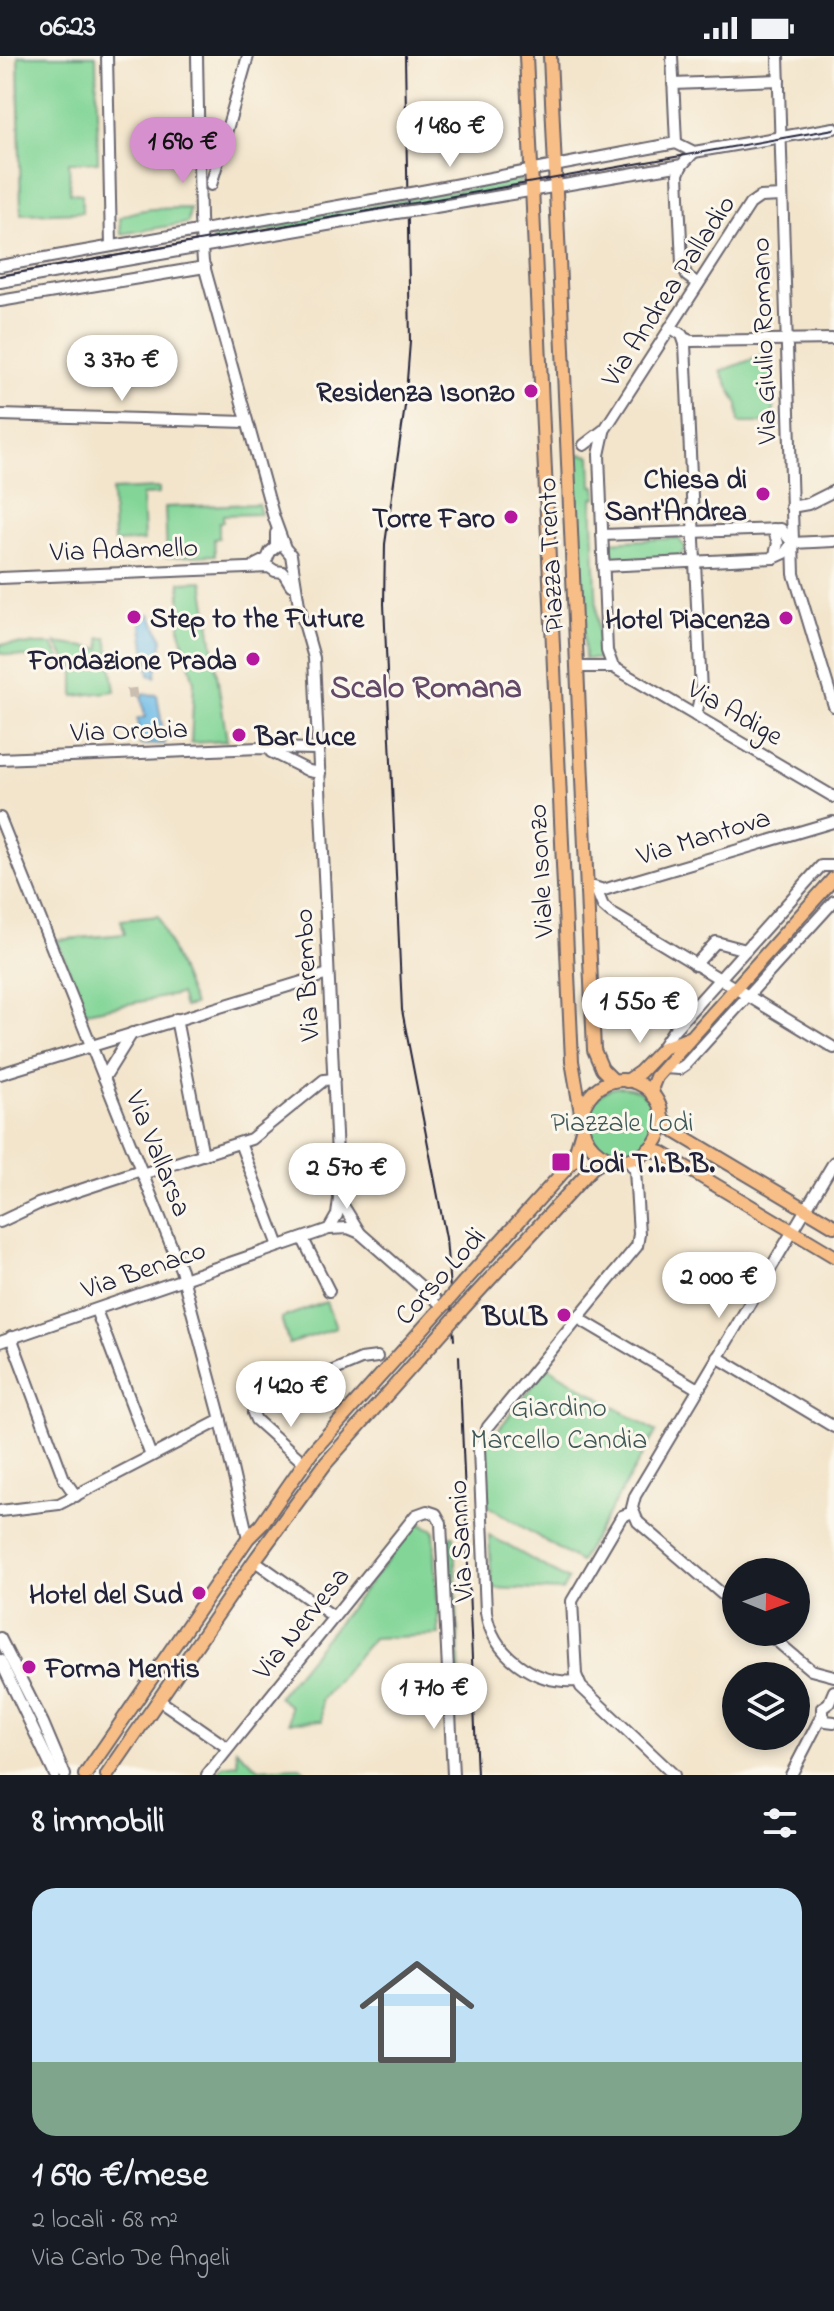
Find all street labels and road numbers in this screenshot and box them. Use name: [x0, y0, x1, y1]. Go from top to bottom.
street label: Via Andrea Palladio: [592, 188, 747, 397]
street label: Via Giulio Romano: [741, 237, 790, 446]
street label: Piazza Trento: [528, 476, 577, 633]
street label: Via Adamello: [48, 528, 199, 575]
street label: Via Adige: [678, 670, 790, 758]
street label: Via Orobia: [69, 710, 189, 755]
street label: Via Mantova: [631, 799, 776, 878]
street label: Viale Isonzo: [519, 803, 567, 940]
street label: Via Brembo: [285, 907, 332, 1043]
street label: Via Vallarsa: [113, 1084, 201, 1223]
street label: Corso Lodi: [386, 1219, 497, 1336]
street label: Via Benaco: [76, 1231, 212, 1312]
street label: Via Sannio: [439, 1479, 486, 1604]
street label: Via Nervesa: [244, 1559, 361, 1691]

